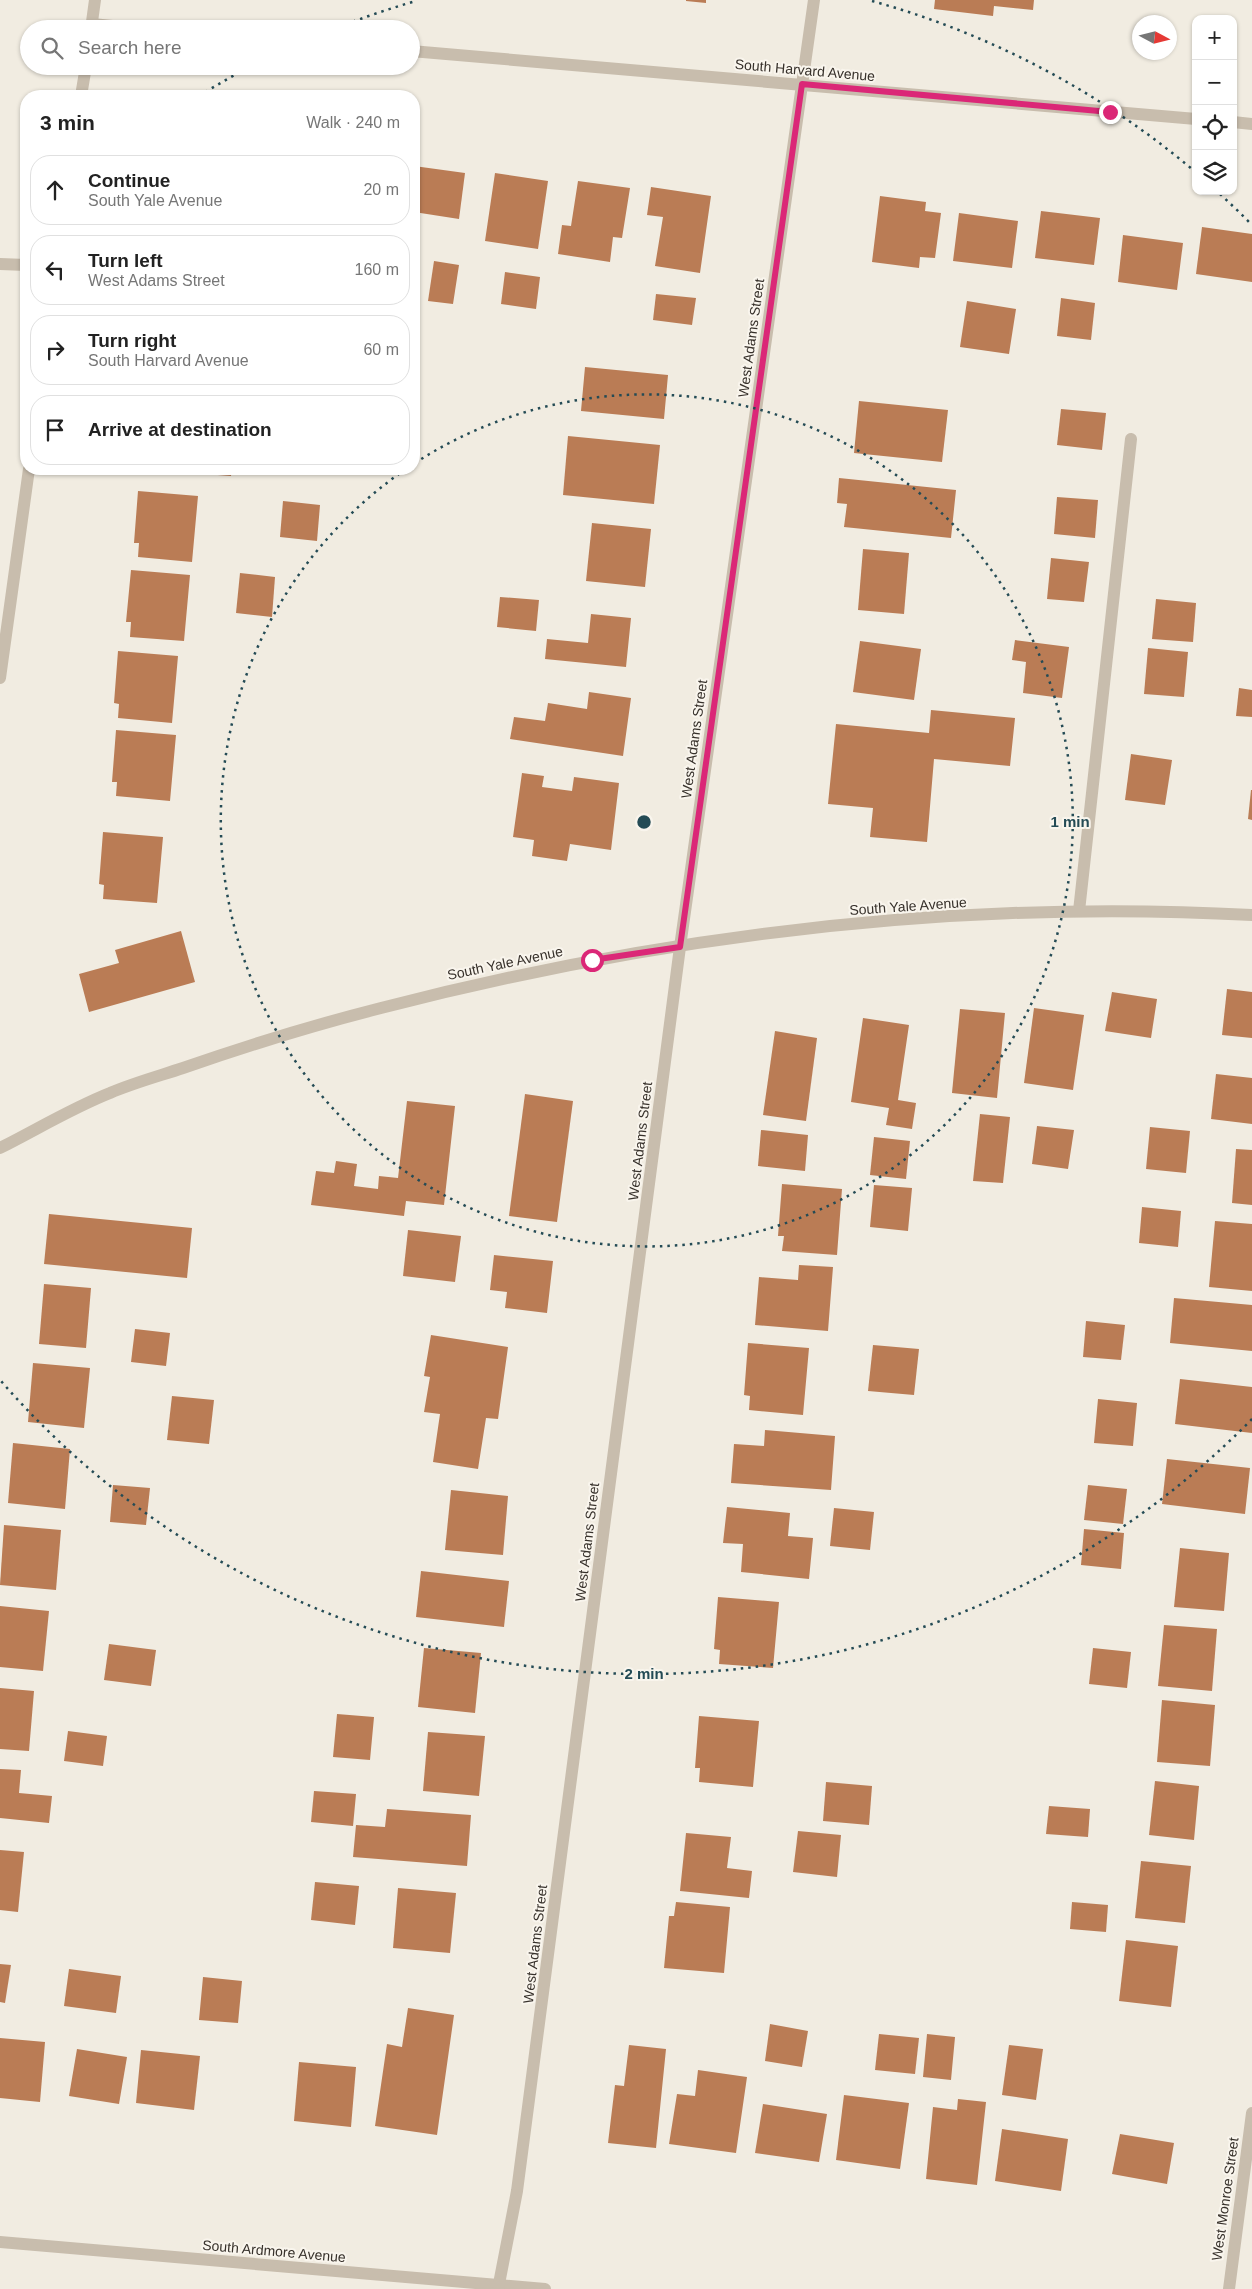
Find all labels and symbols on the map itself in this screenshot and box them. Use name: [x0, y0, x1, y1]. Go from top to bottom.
north arrow: [1132, 15, 1177, 60]
street label: South Harvard Avenue: [734, 56, 876, 84]
route end: [1099, 101, 1122, 124]
street label: West Adams Street: [735, 278, 767, 398]
street label: West Adams Street: [678, 679, 710, 799]
centre of rings: [635, 813, 653, 831]
text: 1 min: [1050, 813, 1090, 830]
street label: South Yale Avenue: [849, 894, 967, 918]
street label: South Yale Avenue: [446, 943, 564, 983]
route start: [581, 949, 604, 972]
street label: West Adams Street: [625, 1081, 655, 1201]
street label: West Adams Street: [572, 1482, 602, 1602]
text: 2 min: [624, 1665, 664, 1682]
street label: West Adams Street: [520, 1884, 550, 2004]
street label: West Monroe Street: [1208, 2136, 1242, 2262]
street label: South Ardmore Avenue: [202, 2237, 347, 2265]

